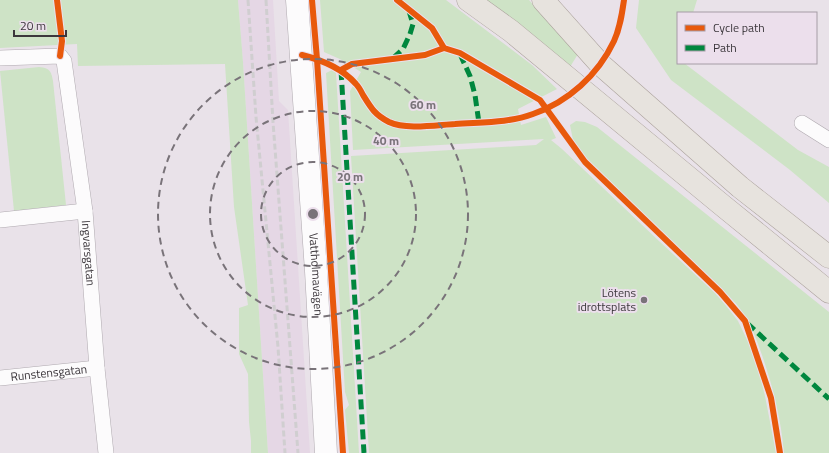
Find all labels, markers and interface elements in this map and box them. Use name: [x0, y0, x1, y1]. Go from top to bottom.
scale bar: [14, 12, 66, 38]
legend: [677, 12, 817, 64]
text: 20 m: [20, 16, 46, 35]
text: Cycle path: [713, 18, 765, 37]
text: Path: [713, 38, 737, 57]
text: 60 m: [410, 95, 436, 114]
text: 40 m: [373, 131, 399, 150]
text: 20 m: [337, 167, 363, 186]
centre of rings: [306, 207, 320, 221]
street label: Ingvarsgatan: [77, 219, 101, 286]
street label: Vattholmavägen: [304, 232, 328, 316]
place label: Lötens idrottsplats: [578, 283, 636, 316]
marker: Lötens idrottsplats: [639, 295, 649, 305]
street label: Runstensgatan: [9, 359, 88, 386]

